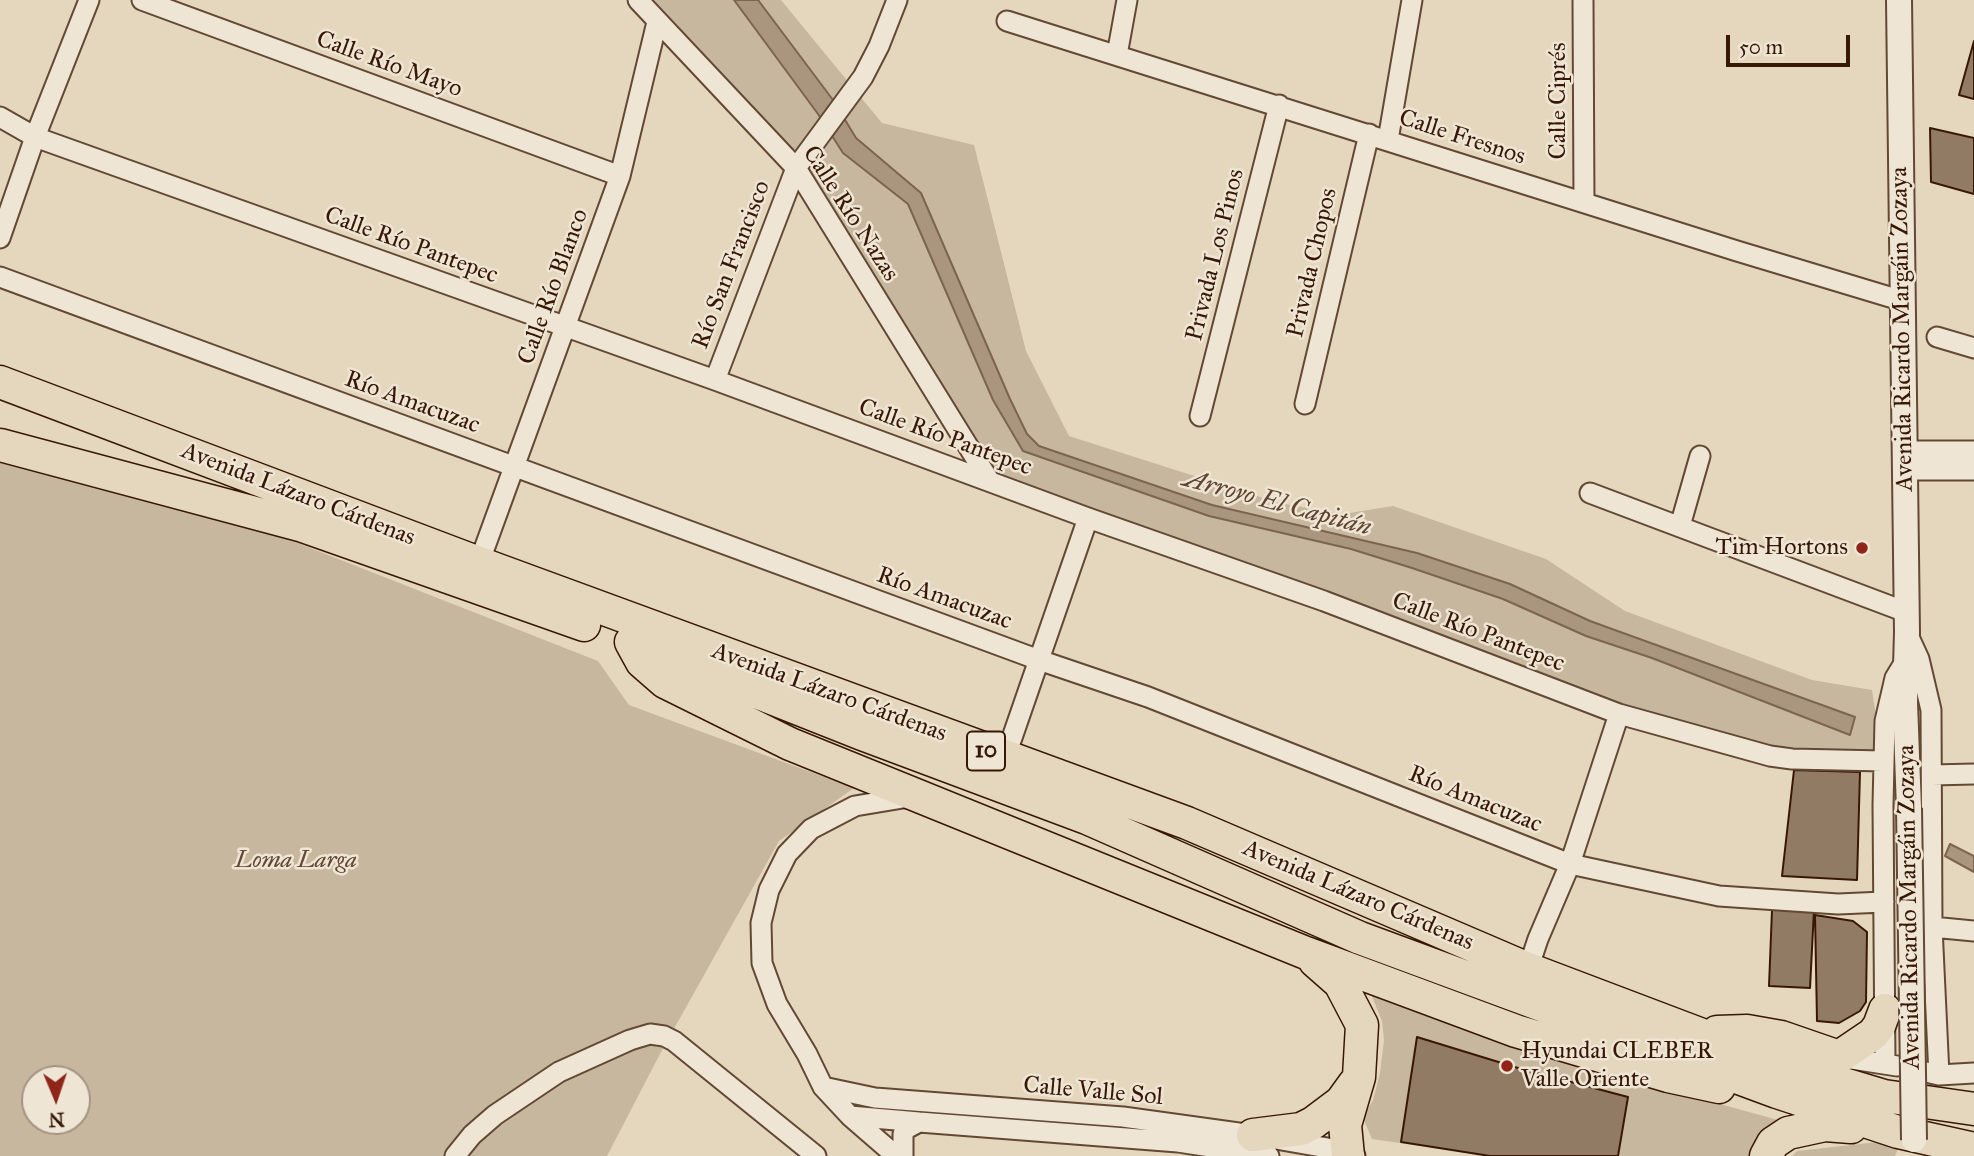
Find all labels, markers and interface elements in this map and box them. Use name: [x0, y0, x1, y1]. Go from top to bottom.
scale bar: [1729, 21, 1853, 65]
street label: Calle Río Mayo: [312, 25, 466, 105]
text: 50 m: [1739, 34, 1783, 60]
street label: Calle Ciprés: [1545, 42, 1573, 160]
street label: Calle Fresnos: [1395, 104, 1529, 172]
street label: Calle Río Nazas: [796, 141, 904, 287]
street label: Privada Los Pinos: [1181, 166, 1251, 344]
street label: Avenida Ricardo Margáin Zozaya: [1886, 166, 1920, 492]
street label: Río San Francisco: [687, 177, 777, 353]
street label: Privada Chopos: [1282, 185, 1344, 341]
street label: Calle Río Pantepec: [320, 201, 502, 291]
street label: Calle Río Blanco: [513, 205, 595, 369]
street label: Río Amacuzac: [341, 365, 483, 441]
street label: Calle Río Pantepec: [854, 393, 1036, 483]
street label: Avenida Lázaro Cárdenas: [177, 437, 419, 553]
water label: Arroyo El Capitán: [1180, 464, 1374, 544]
place label: Tim Hortons: [1715, 534, 1848, 562]
marker: Tim Hortons: [1854, 540, 1870, 556]
street label: Río Amacuzac: [873, 561, 1015, 637]
street label: Calle Río Pantepec: [1388, 587, 1568, 679]
street label: Avenida Lázaro Cárdenas: [708, 637, 950, 749]
road number: 10: [967, 732, 1005, 771]
street label: Avenida Ricardo Margáin Zozaya: [1893, 744, 1927, 1070]
street label: Río Amacuzac: [1404, 760, 1546, 840]
street label: Avenida Lázaro Cárdenas: [1238, 834, 1478, 958]
park label: Loma Larga: [235, 847, 357, 875]
place label: Hyundai CLEBER Valle Oriente: [1521, 1038, 1713, 1094]
marker: Hyundai CLEBER Valle Oriente: [1499, 1058, 1515, 1074]
north arrow: [21, 1065, 91, 1135]
street label: Calle Valle Sol: [1022, 1072, 1164, 1112]
text: N: [48, 1108, 65, 1131]

